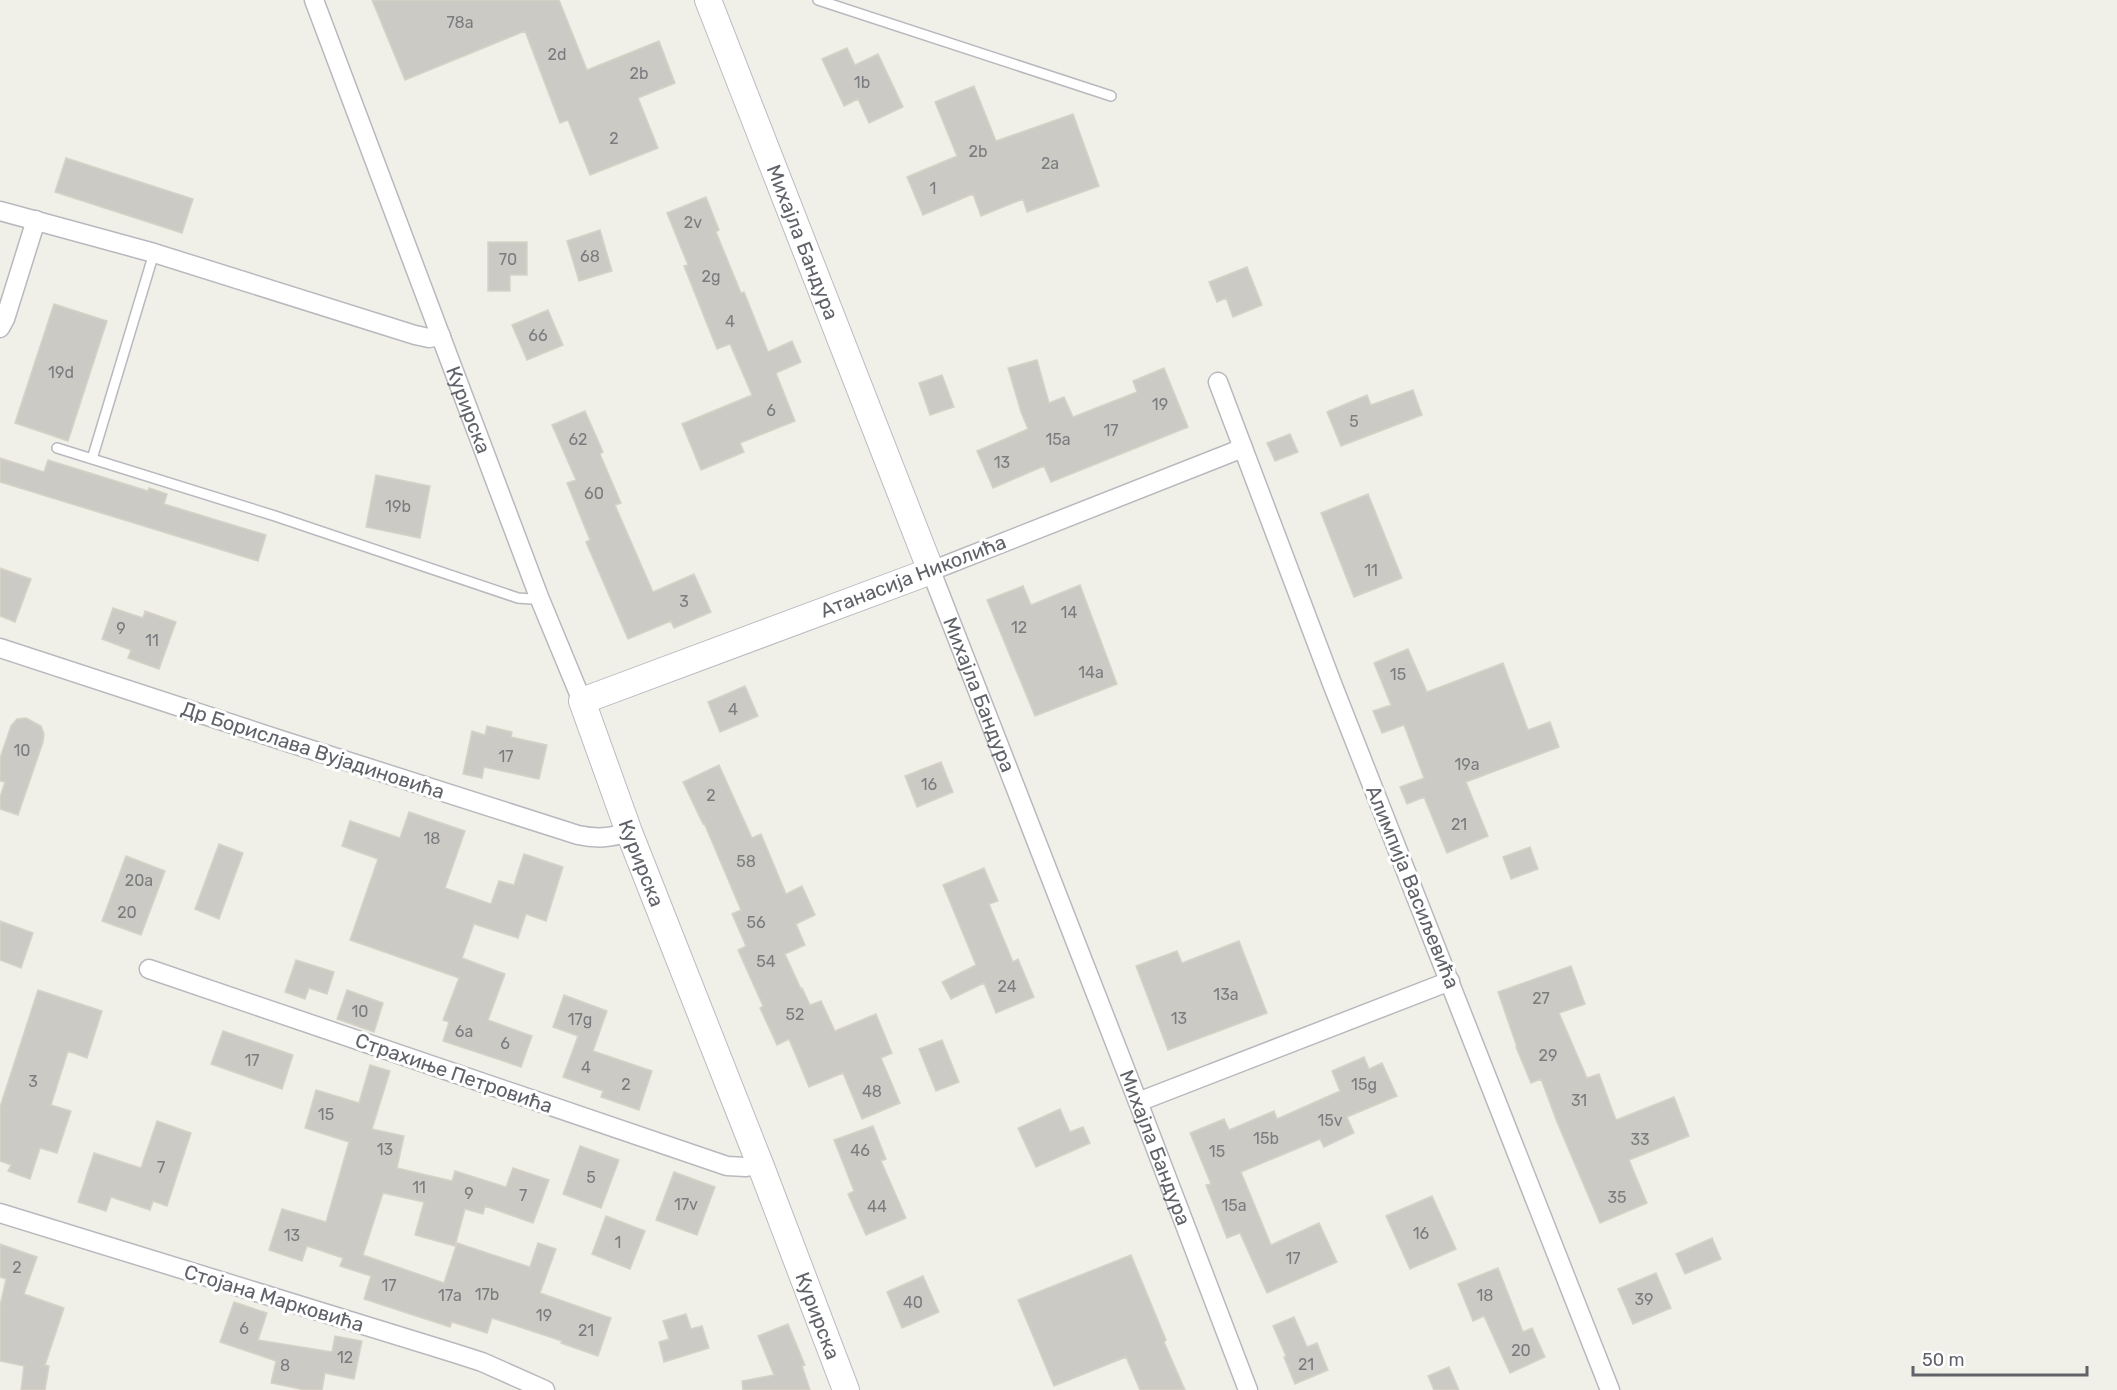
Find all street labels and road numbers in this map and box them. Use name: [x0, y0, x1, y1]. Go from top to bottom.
street label: Михајла Бандура: [761, 161, 844, 323]
street label: Курирска: [441, 363, 496, 457]
street label: Атанасија Николића: [817, 529, 1009, 623]
street label: Михајла Бандура: [938, 614, 1020, 776]
street label: Др Борислава Вујадиновића: [178, 696, 448, 804]
street label: Алимпија Васиљевића: [1361, 782, 1465, 992]
street label: Курирска: [614, 816, 669, 910]
street label: Страхиње Петровића: [352, 1028, 556, 1118]
street label: Михајла Бандура: [1115, 1066, 1196, 1229]
street label: Стојана Марковића: [181, 1259, 367, 1337]
street label: Курирска: [790, 1269, 845, 1363]

